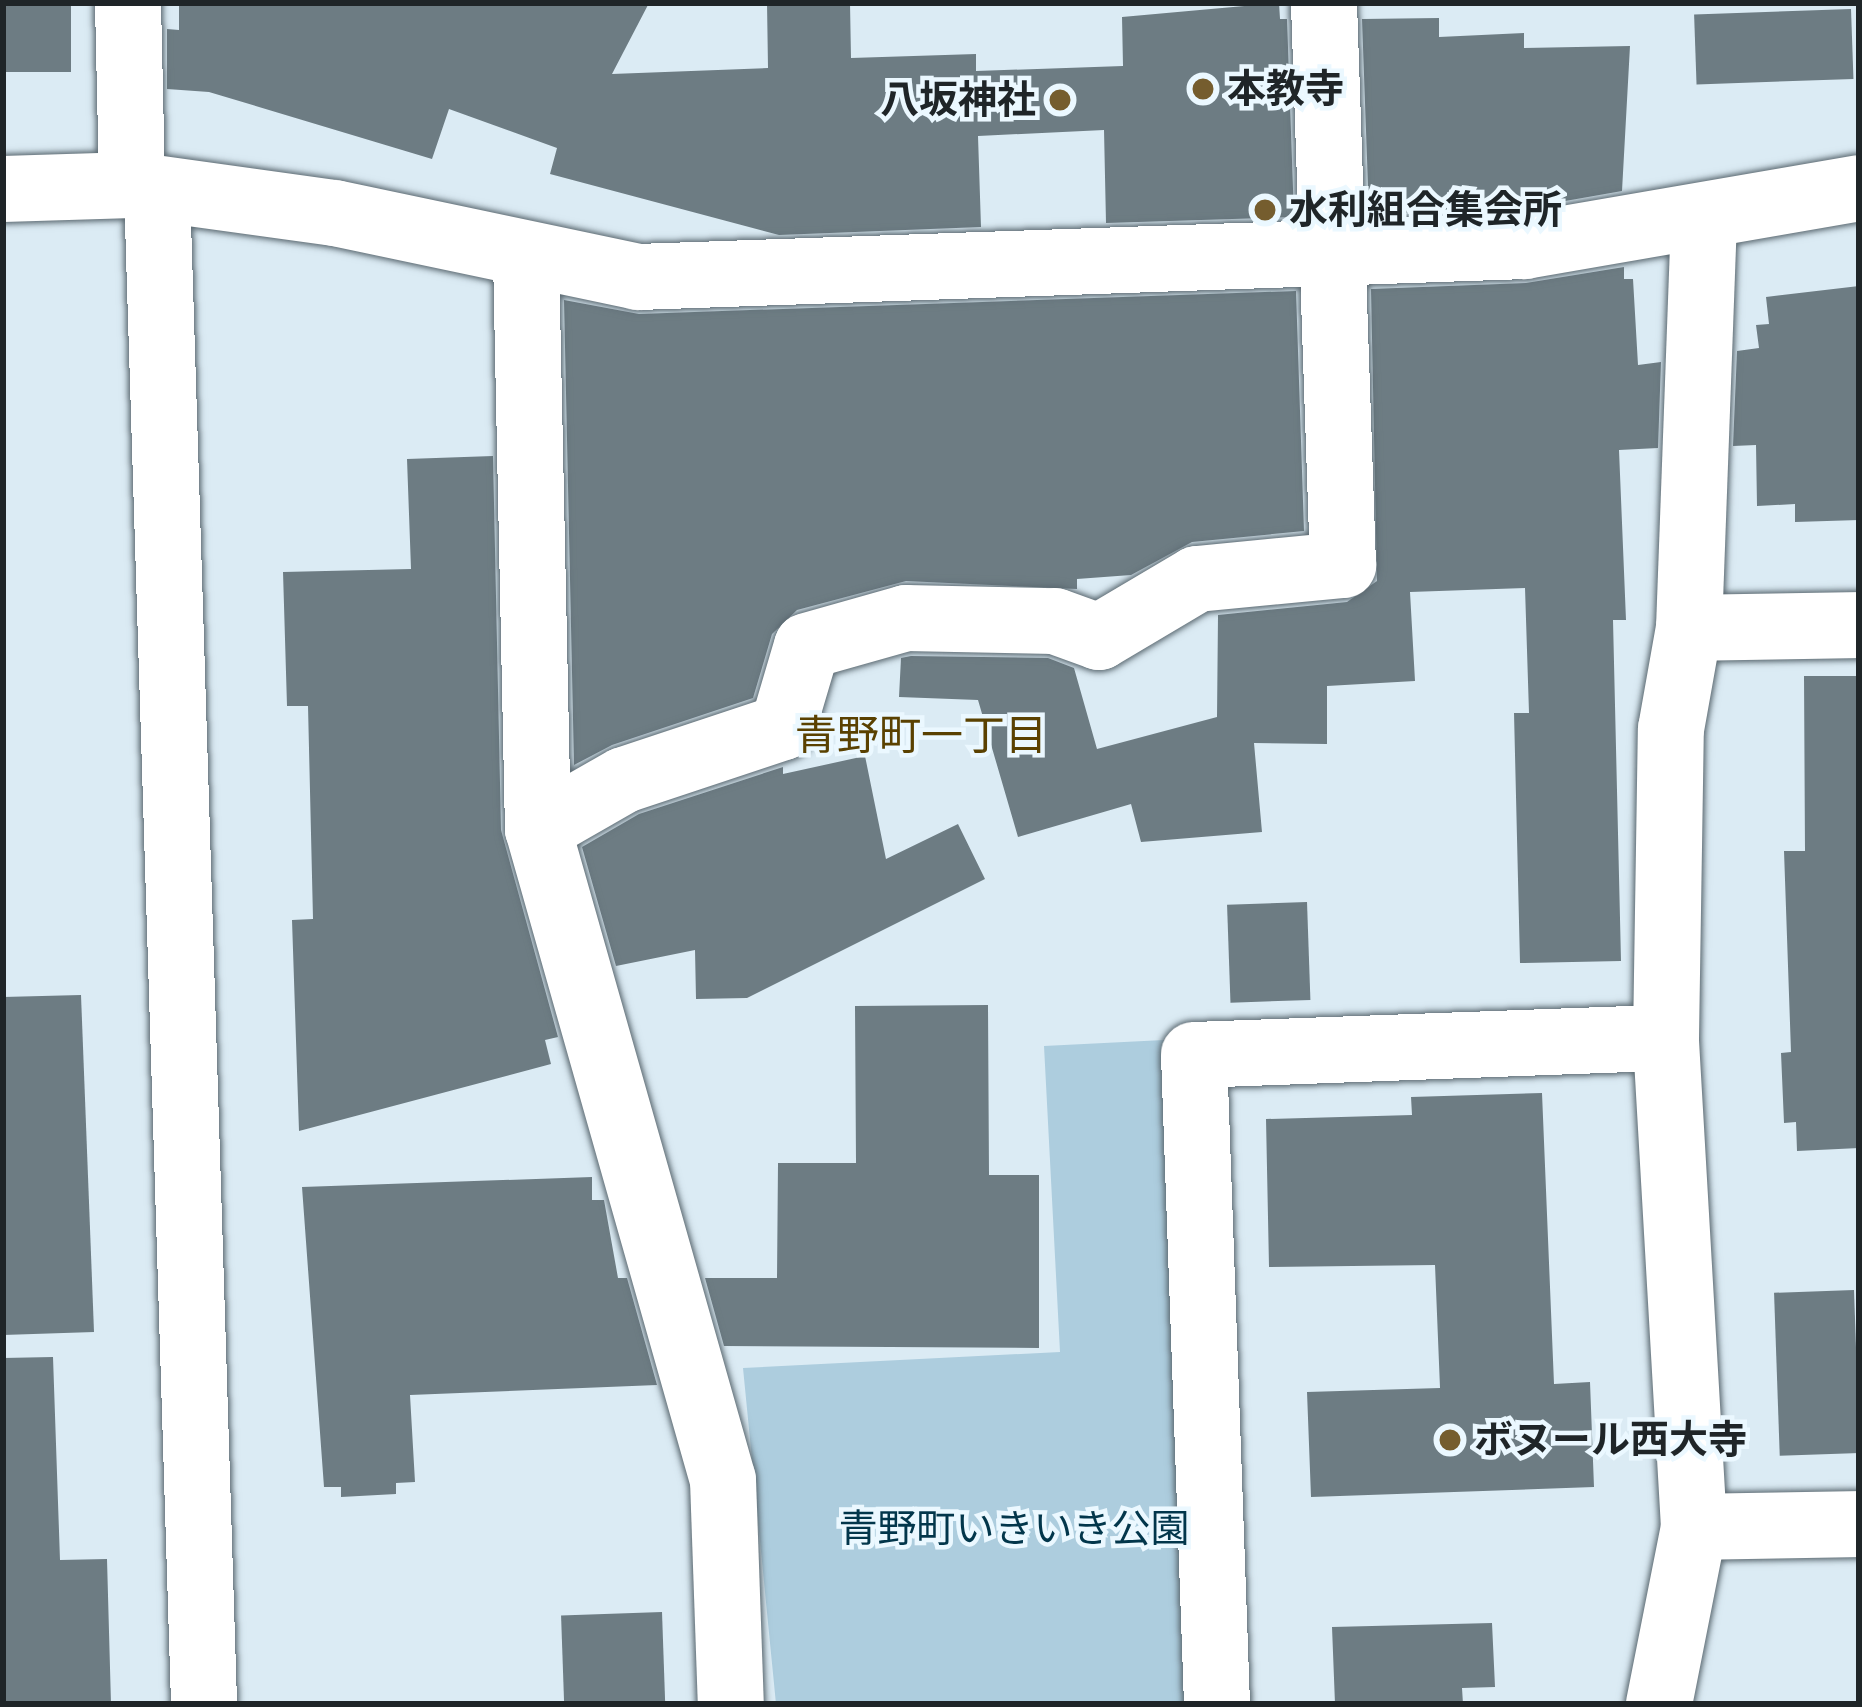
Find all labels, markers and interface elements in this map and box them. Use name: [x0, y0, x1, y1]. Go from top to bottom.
place label: 本教寺: [1227, 66, 1344, 112]
marker: 本教寺: [1190, 76, 1216, 102]
place label: 八坂神社: [880, 77, 1036, 123]
marker: 八坂神社: [1047, 87, 1073, 113]
place label: 水利組合集会所: [1289, 187, 1562, 233]
marker: 水利組合集会所: [1252, 197, 1278, 223]
district label: 青野町一丁目: [795, 711, 1047, 761]
place label: ボヌール西大寺: [1474, 1417, 1747, 1463]
marker: ボヌール西大寺: [1437, 1427, 1463, 1453]
park label: 青野町いきいき公園: [839, 1506, 1189, 1552]

